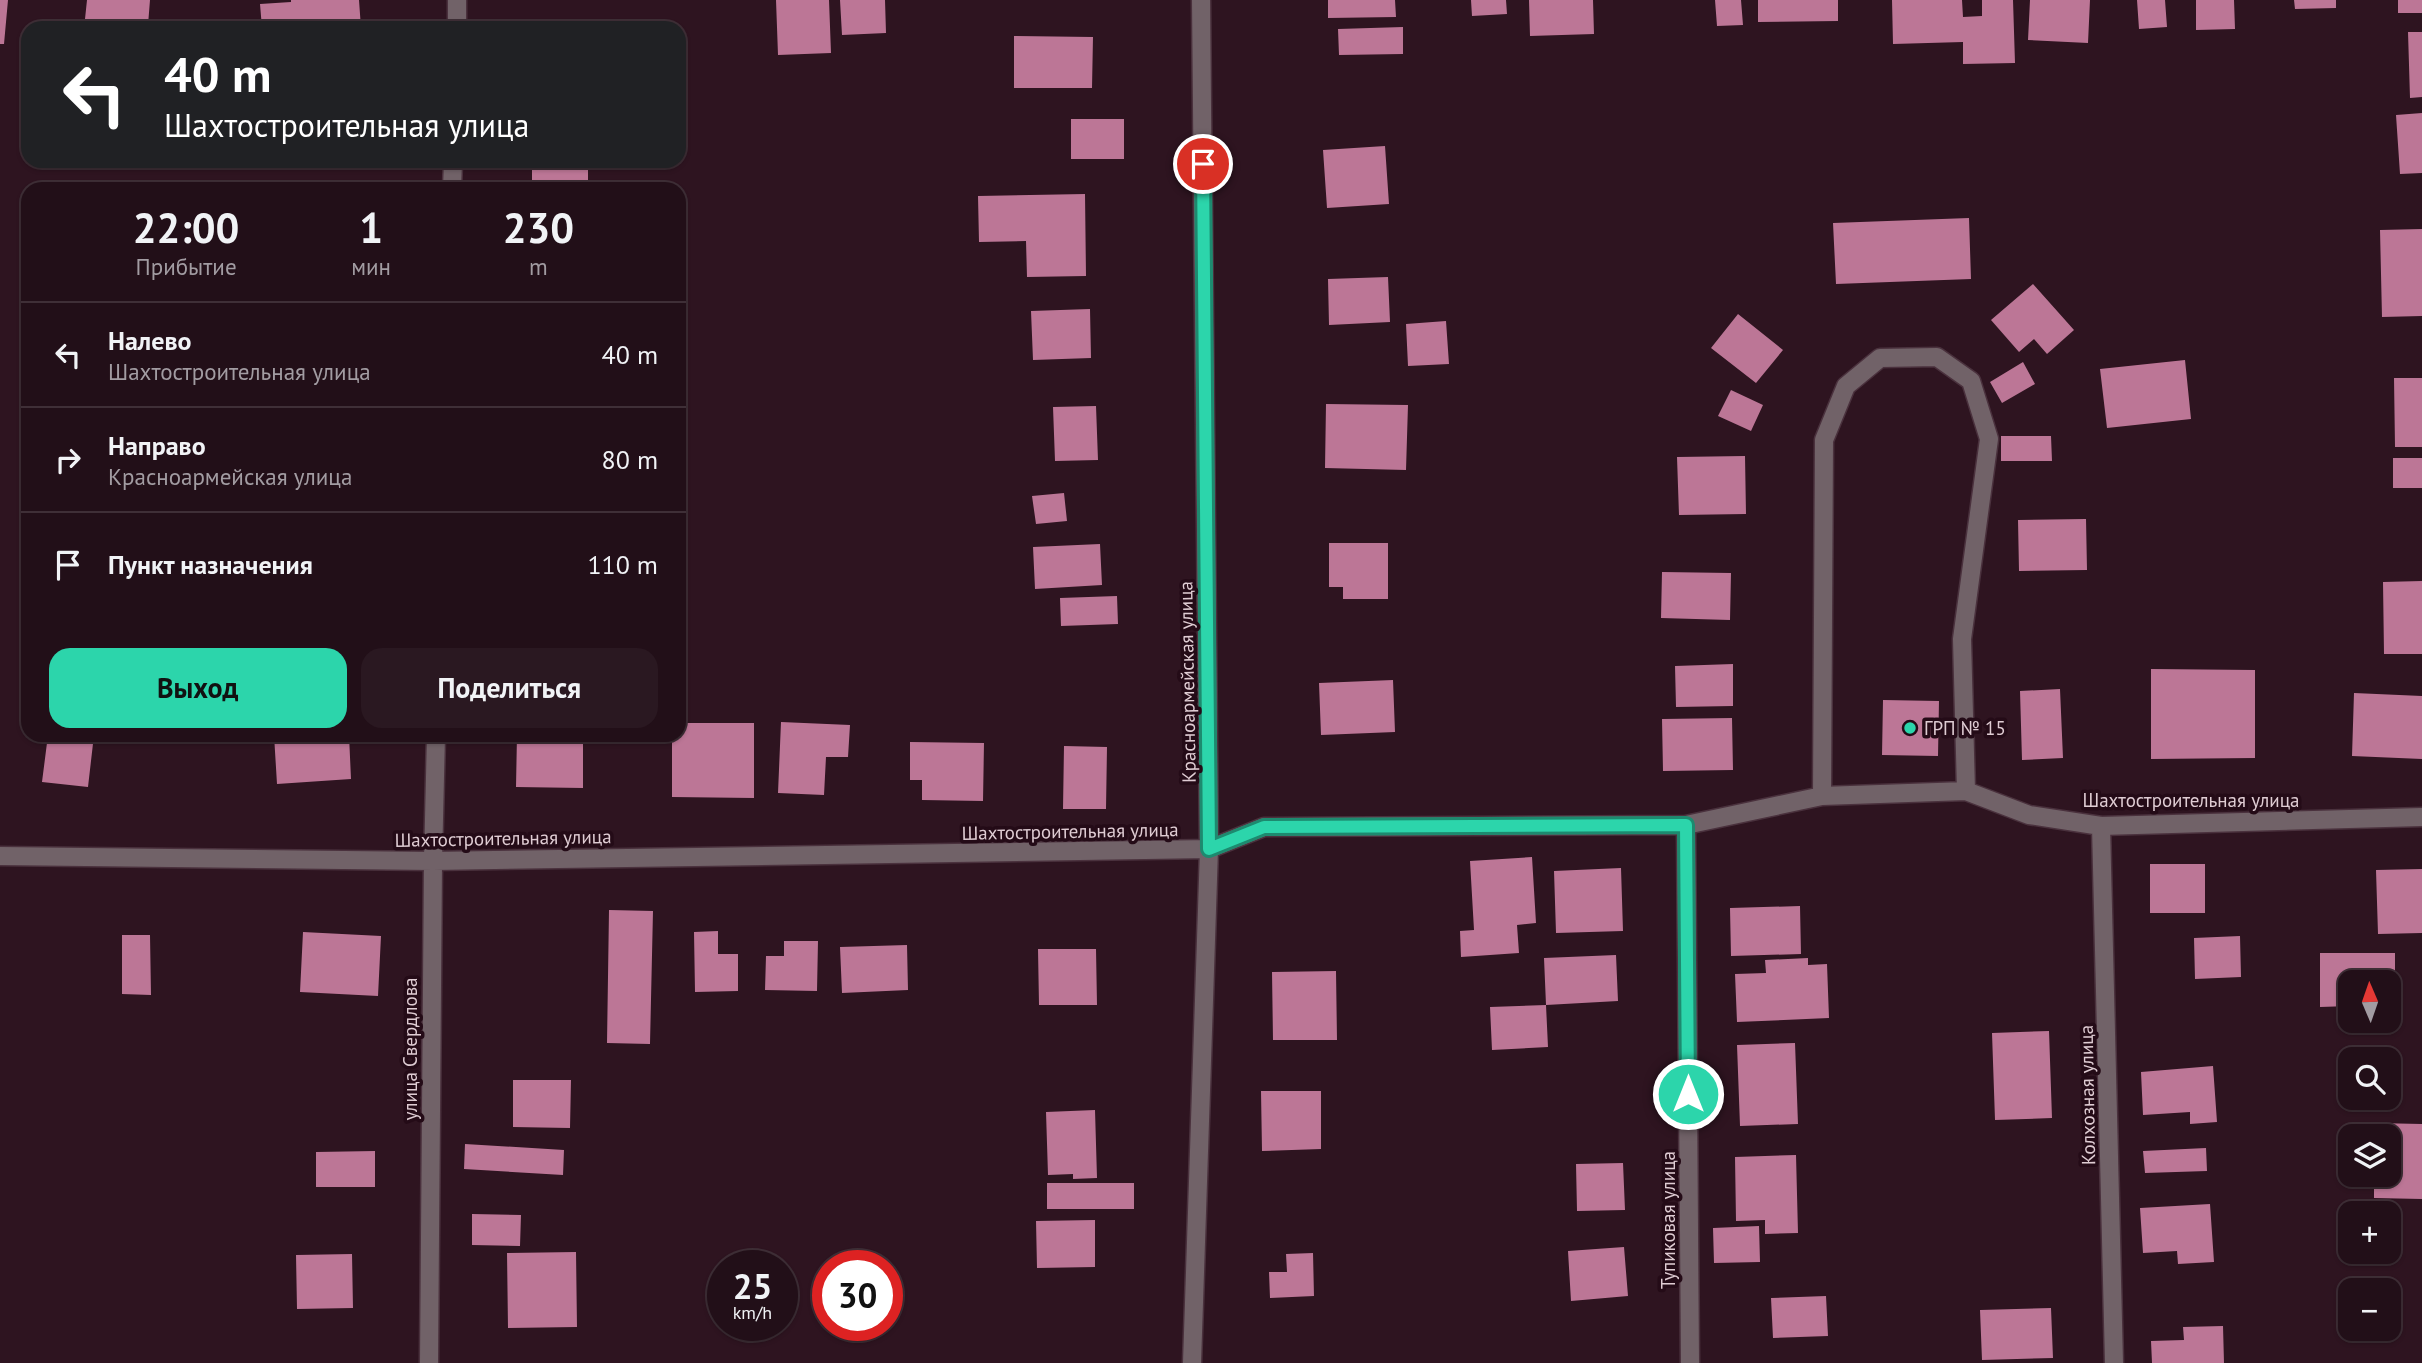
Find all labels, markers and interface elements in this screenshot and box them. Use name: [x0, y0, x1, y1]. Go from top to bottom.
text: 40 m: [164, 42, 271, 106]
icon: left: [49, 49, 140, 140]
text: Шахтостроительная улица: [164, 104, 529, 146]
pin: [1173, 134, 1233, 194]
icon: arrive: [1184, 145, 1222, 183]
text: 22:00: [133, 200, 239, 255]
text: 1: [359, 200, 383, 255]
text: 230: [503, 200, 574, 255]
text: Прибытие: [136, 252, 237, 281]
text: мин: [351, 252, 391, 281]
text: m: [529, 252, 548, 281]
text: Налево: [108, 324, 192, 357]
icon: left: [49, 336, 87, 374]
text: 40 m: [602, 338, 658, 371]
text: Шахтостроительная улица: [108, 357, 371, 386]
text: Направо: [108, 429, 206, 462]
icon: right: [49, 441, 87, 479]
text: 80 m: [602, 443, 658, 476]
text: Красноармейская улица: [108, 462, 352, 491]
icon: arrive: [49, 546, 87, 584]
text: Пункт назначения: [108, 548, 313, 581]
text: 110 m: [587, 548, 658, 581]
street label: Красноармейская улица: [1173, 581, 1201, 783]
button: Выход: [49, 648, 347, 728]
button: Поделиться: [361, 648, 658, 728]
place label: ГРП № 15: [1924, 716, 2006, 740]
marker: ГРП № 15: [1902, 720, 1918, 736]
street label: Шахтостроительная улица: [2083, 788, 2299, 812]
street label: Шахтостроительная улица: [961, 817, 1179, 845]
street label: Шахтостроительная улица: [394, 824, 612, 852]
north arrow: [2338, 970, 2401, 1032]
map controls: [2338, 970, 2401, 1341]
street label: улица Свердлова: [398, 977, 422, 1121]
street label: Колхозная улица: [2074, 1025, 2100, 1165]
button: search: [2338, 1047, 2401, 1110]
position arrow: [1651, 1057, 1725, 1131]
button: layers: [2338, 1124, 2401, 1187]
street label: Тупиковая улица: [1656, 1151, 1680, 1289]
button: +: [2338, 1201, 2401, 1264]
speed limit sign: 30: [812, 1250, 903, 1341]
text: 25: [733, 1263, 772, 1309]
button: −: [2338, 1278, 2401, 1341]
text: km/h: [733, 1301, 772, 1324]

